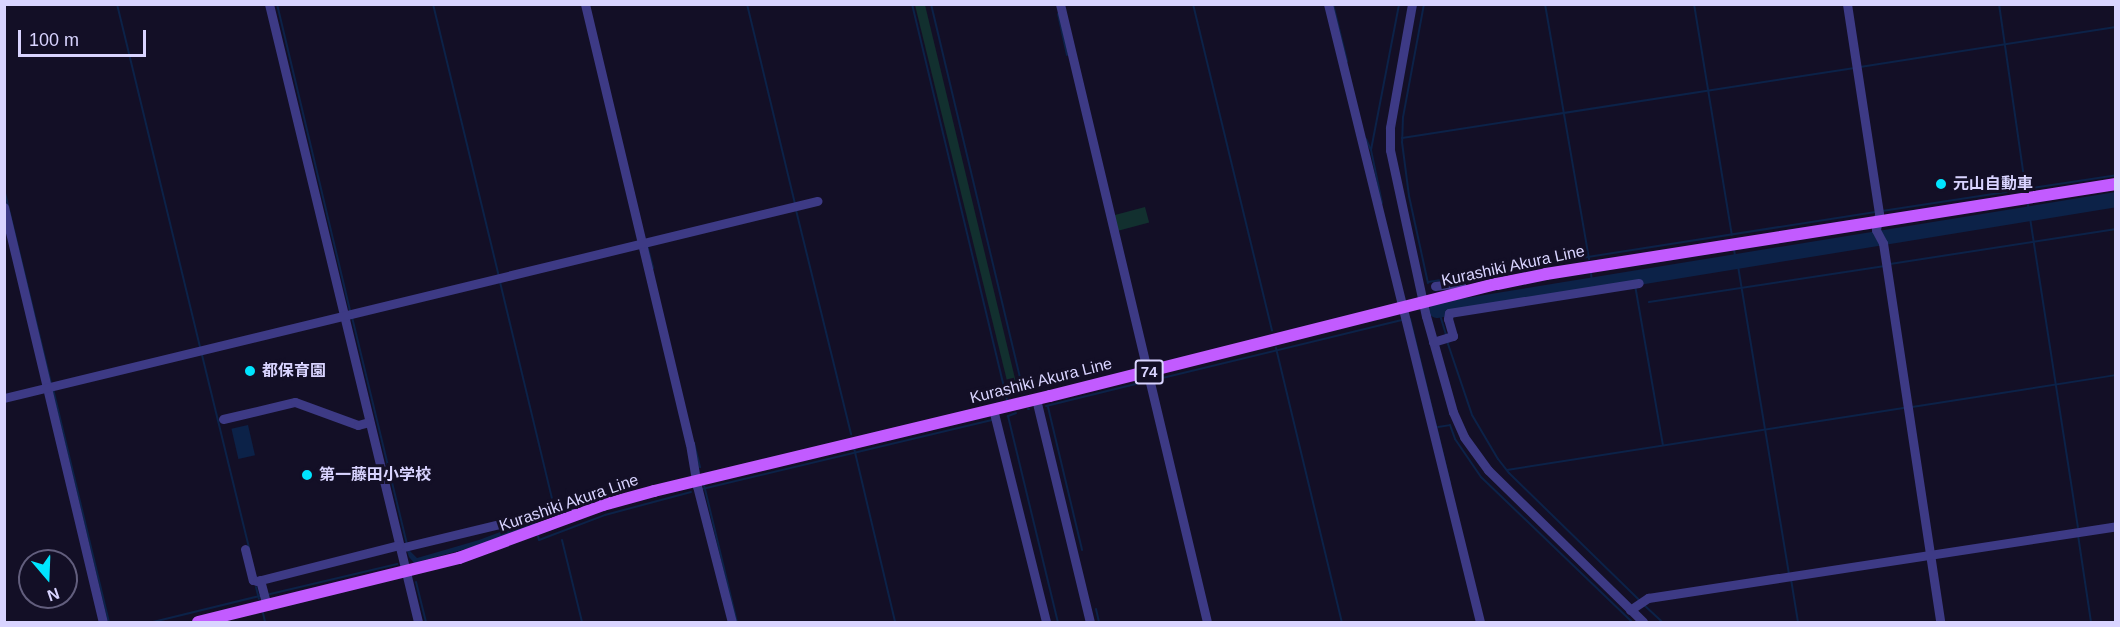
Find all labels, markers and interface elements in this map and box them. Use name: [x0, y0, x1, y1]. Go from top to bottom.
scale bar: [21, 18, 148, 56]
text: 100 m: [29, 30, 79, 50]
place label: 元山自動車: [1953, 174, 2033, 194]
marker: 元山自動車: [1934, 177, 1948, 191]
street label: Kurashiki Akura Line: [1439, 241, 1587, 291]
street label: Kurashiki Akura Line: [967, 354, 1115, 408]
road number: 74: [1134, 360, 1164, 384]
place label: 都保育園: [262, 361, 326, 381]
marker: 都保育園: [243, 364, 257, 378]
place label: 第一藤田小学校: [319, 465, 431, 485]
marker: 第一藤田小学校: [300, 468, 314, 482]
street label: Kurashiki Akura Line: [497, 470, 641, 536]
north arrow: [18, 549, 78, 609]
text: N: [45, 585, 62, 605]

